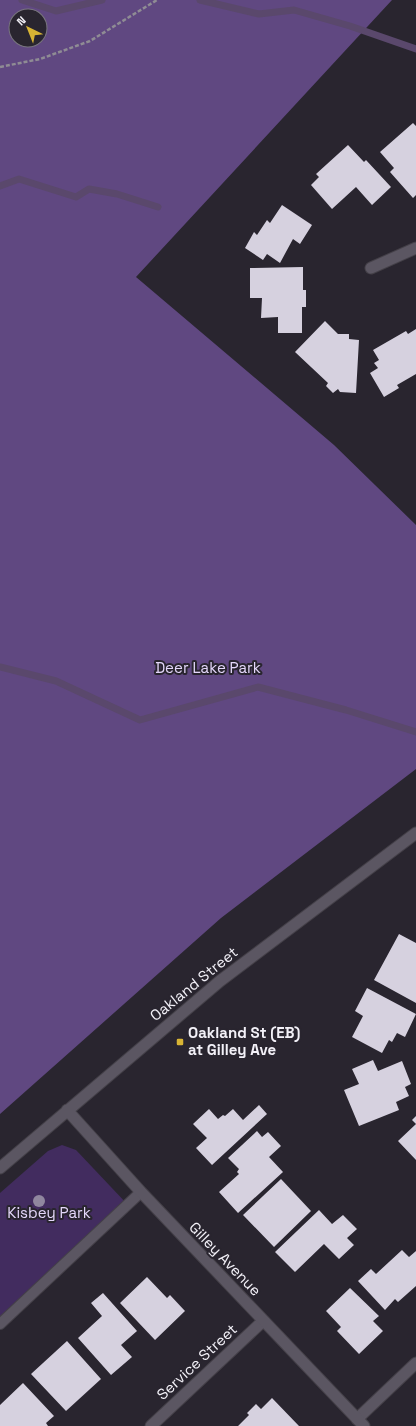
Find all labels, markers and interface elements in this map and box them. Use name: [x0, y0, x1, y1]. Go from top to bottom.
north arrow: [8, 8, 48, 48]
text: N: [14, 13, 29, 28]
park label: Deer Lake Park: [155, 658, 261, 677]
street label: Oakland Street: [146, 942, 242, 1025]
place label: Oakland St (EB) at Gilley Ave: [188, 1023, 300, 1059]
marker: Oakland St (EB) at Gilley Ave: [175, 1037, 185, 1047]
park label: Kisbey Park: [7, 1203, 91, 1222]
street label: Gilley Avenue: [185, 1218, 265, 1300]
street label: Service Street: [152, 1319, 241, 1404]

